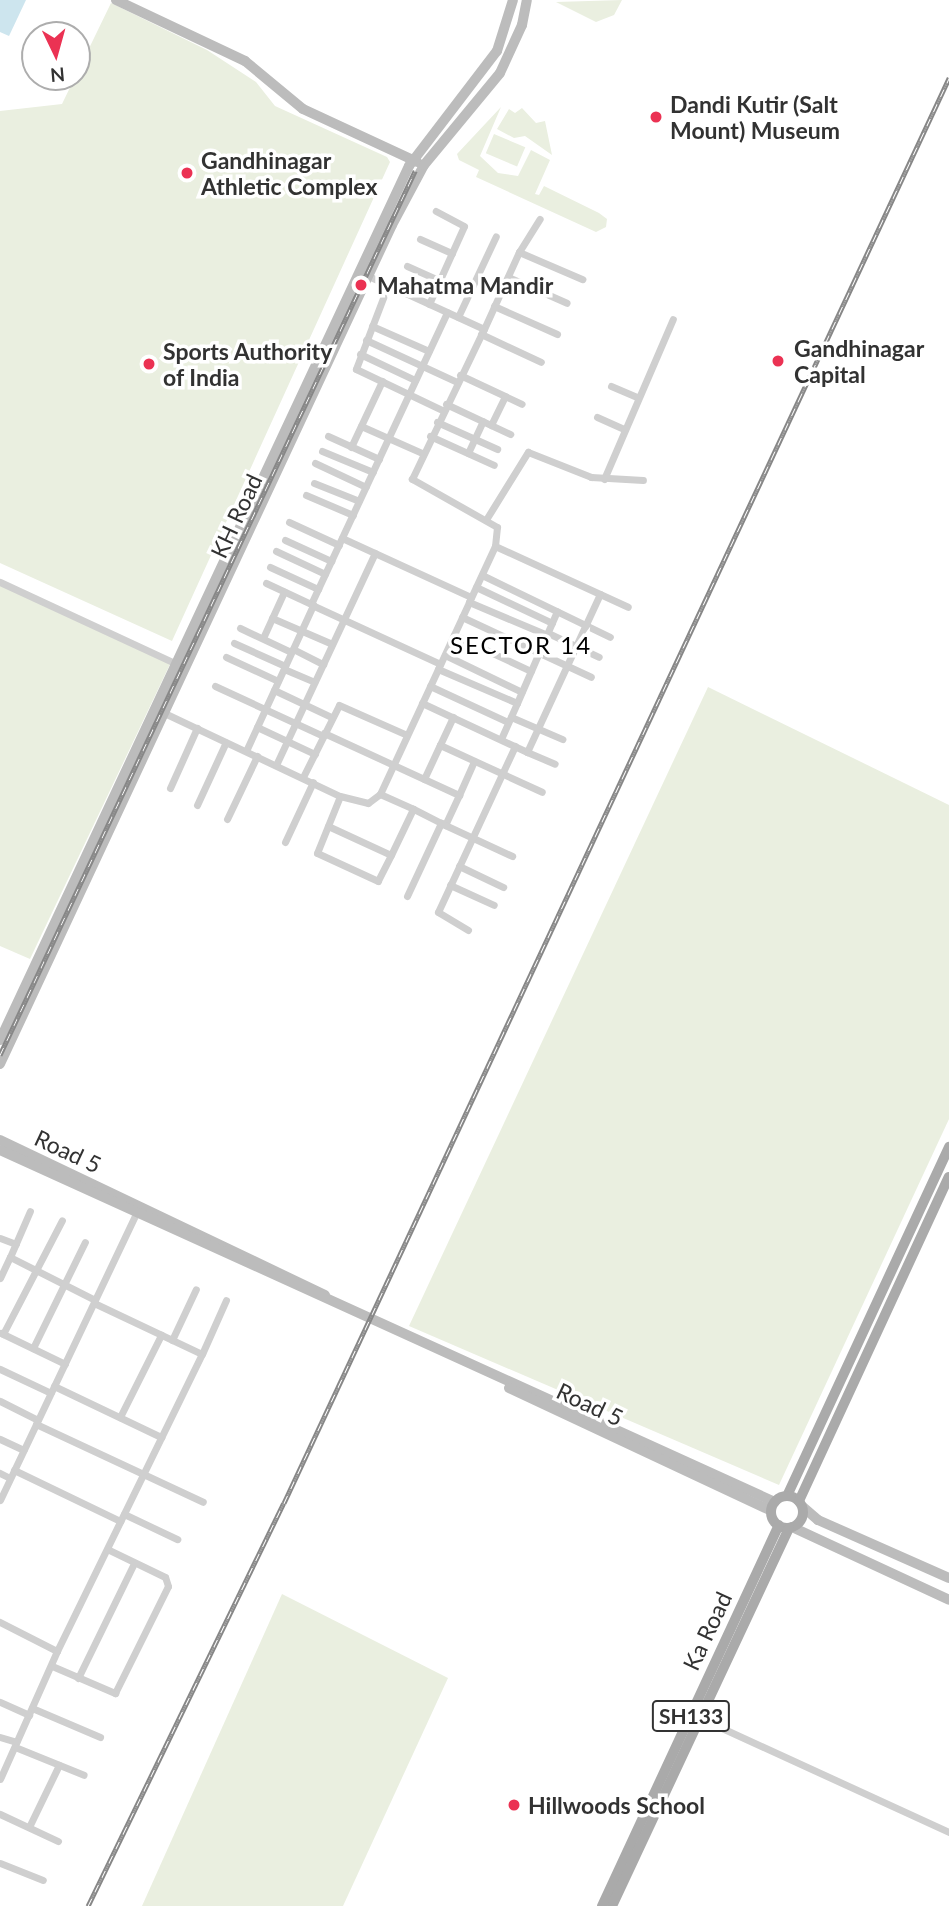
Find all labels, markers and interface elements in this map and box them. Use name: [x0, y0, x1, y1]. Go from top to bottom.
north arrow: [21, 21, 91, 91]
text: N: [49, 63, 66, 88]
place label: Dandi Kutir (Salt Mount) Museum: [670, 90, 840, 144]
marker: Dandi Kutir (Salt Mount) Museum: [648, 109, 664, 125]
place label: Gandhinagar Athletic Complex: [201, 146, 377, 200]
marker: Gandhinagar Athletic Complex: [179, 165, 195, 181]
place label: Mahatma Mandir: [377, 271, 553, 299]
marker: Mahatma Mandir: [351, 275, 371, 295]
place label: Gandhinagar Capital: [794, 334, 924, 388]
place label: Sports Authority of India: [163, 337, 333, 391]
marker: Gandhinagar Capital: [768, 351, 788, 371]
marker: Sports Authority of India: [141, 356, 157, 372]
street label: KH Road: [205, 470, 267, 562]
district label: SECTOR 14: [451, 631, 591, 659]
street label: Road 5: [30, 1124, 106, 1178]
street label: Road 5: [552, 1377, 628, 1431]
street label: Ka Road: [677, 1587, 737, 1675]
road number: SH133: [651, 1698, 731, 1734]
place label: Hillwoods School: [528, 1791, 705, 1819]
marker: Hillwoods School: [506, 1797, 522, 1813]

